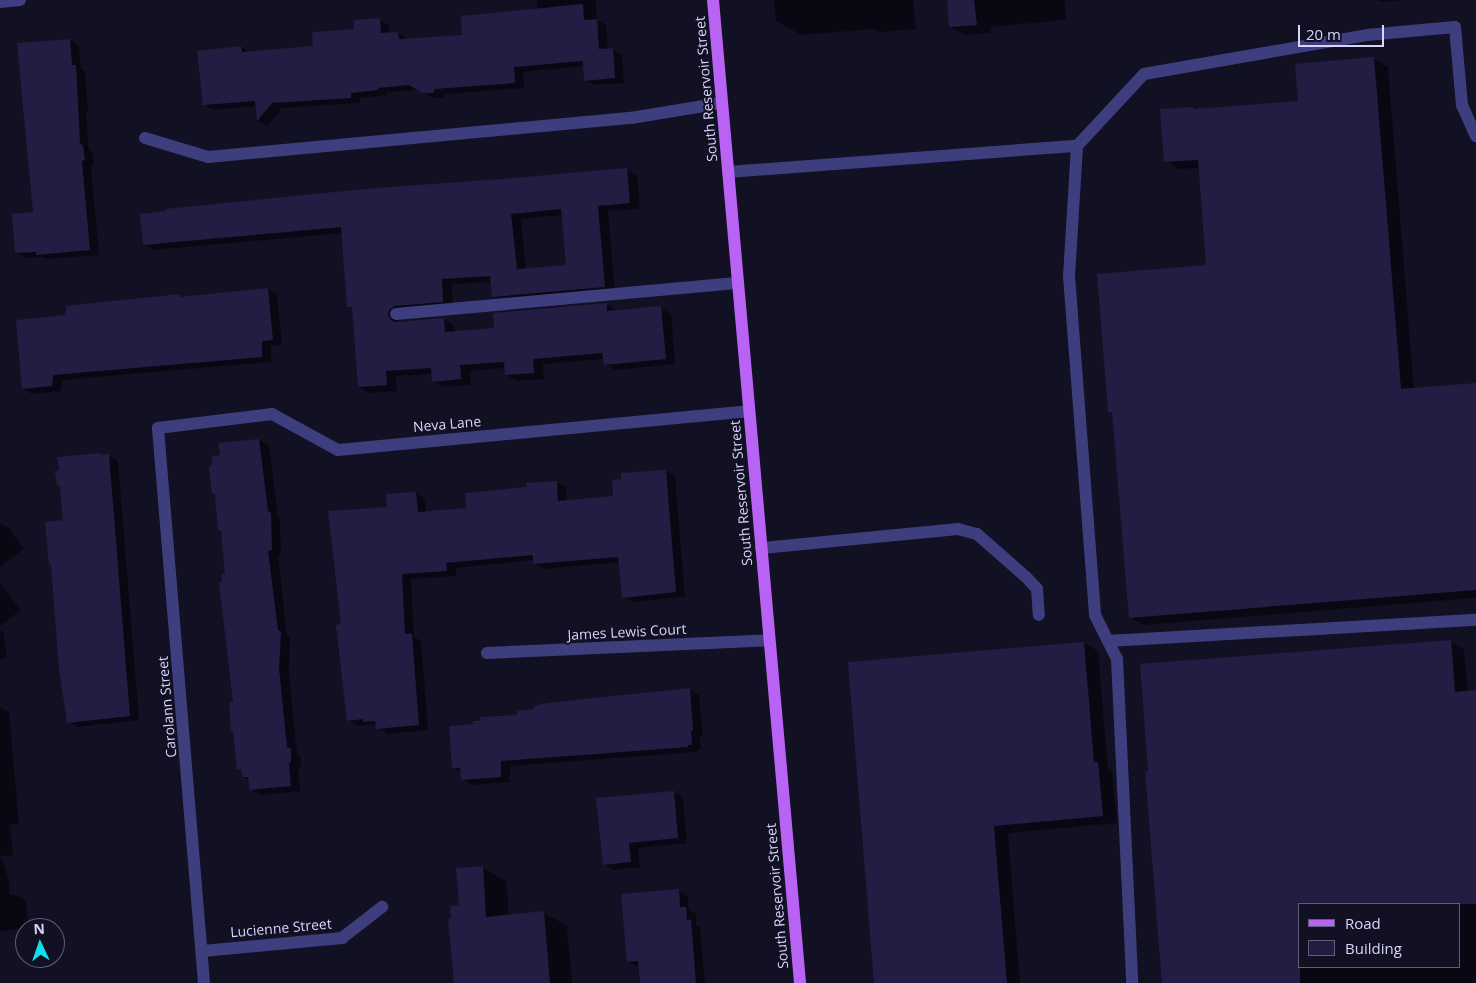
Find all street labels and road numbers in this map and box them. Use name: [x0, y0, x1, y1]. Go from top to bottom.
street label: South Reservoir Street: [691, 16, 721, 162]
street label: Neva Lane: [412, 413, 482, 435]
street label: South Reservoir Street: [726, 420, 756, 566]
street label: James Lewis Court: [567, 620, 687, 644]
street label: Carolann Street: [154, 655, 180, 759]
street label: South Reservoir Street: [762, 823, 792, 969]
street label: Lucienne Street: [230, 915, 332, 941]

